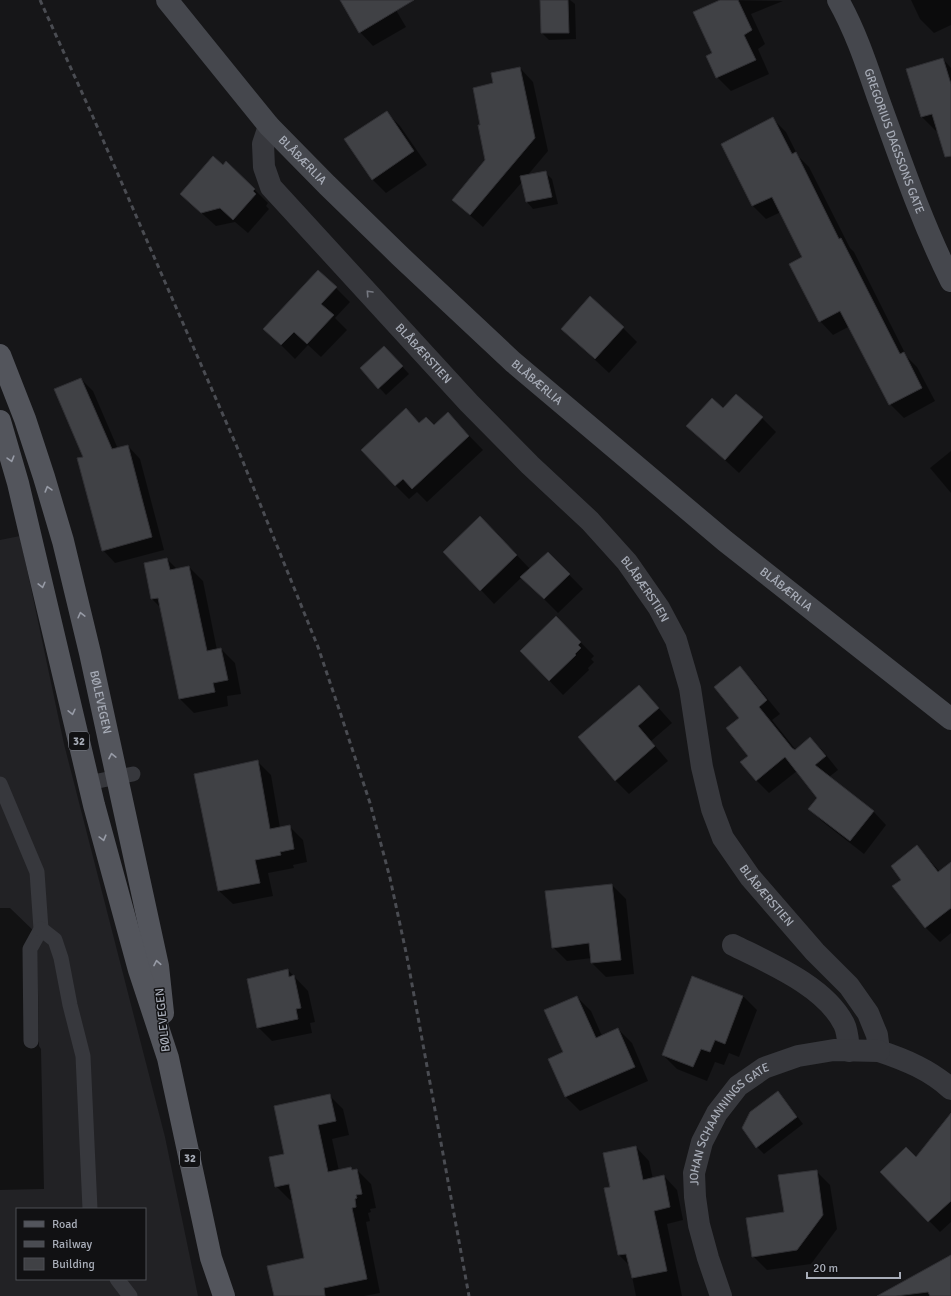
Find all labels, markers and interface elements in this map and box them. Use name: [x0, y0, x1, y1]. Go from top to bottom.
street label: GREGORIUS DAGSSONS GATE: [861, 66, 928, 216]
street label: BLÅBÆRLIA: [275, 133, 330, 188]
one-way arrow: [366, 291, 373, 298]
street label: BLÅBÆRSTIEN: [392, 320, 455, 387]
street label: BLÅBÆRLIA: [508, 356, 566, 409]
one-way arrow: [6, 455, 15, 462]
one-way arrow: [44, 486, 53, 493]
street label: BLÅBÆRSTIEN: [618, 553, 673, 625]
street label: BLÅBÆRLIA: [757, 564, 816, 615]
one-way arrow: [37, 582, 45, 588]
one-way arrow: [77, 612, 86, 619]
street label: BØLEVEGEN: [87, 669, 115, 735]
one-way arrow: [67, 708, 75, 715]
road number: 32: [69, 732, 89, 750]
one-way arrow: [108, 753, 116, 759]
one-way arrow: [98, 835, 106, 841]
street label: BLÅBÆRSTIEN: [736, 862, 797, 929]
one-way arrow: [153, 960, 161, 967]
street label: BØLEVEGEN: [152, 987, 174, 1053]
street label: JOHAN SCHAANNINGS GATE: [686, 1059, 771, 1186]
road number: 32: [180, 1149, 200, 1167]
legend: [16, 1208, 146, 1280]
text: Road: [52, 1217, 78, 1232]
text: Railway: [52, 1237, 92, 1252]
scale bar: [807, 1254, 900, 1280]
text: Building: [52, 1257, 95, 1272]
text: 20 m: [813, 1261, 838, 1276]

